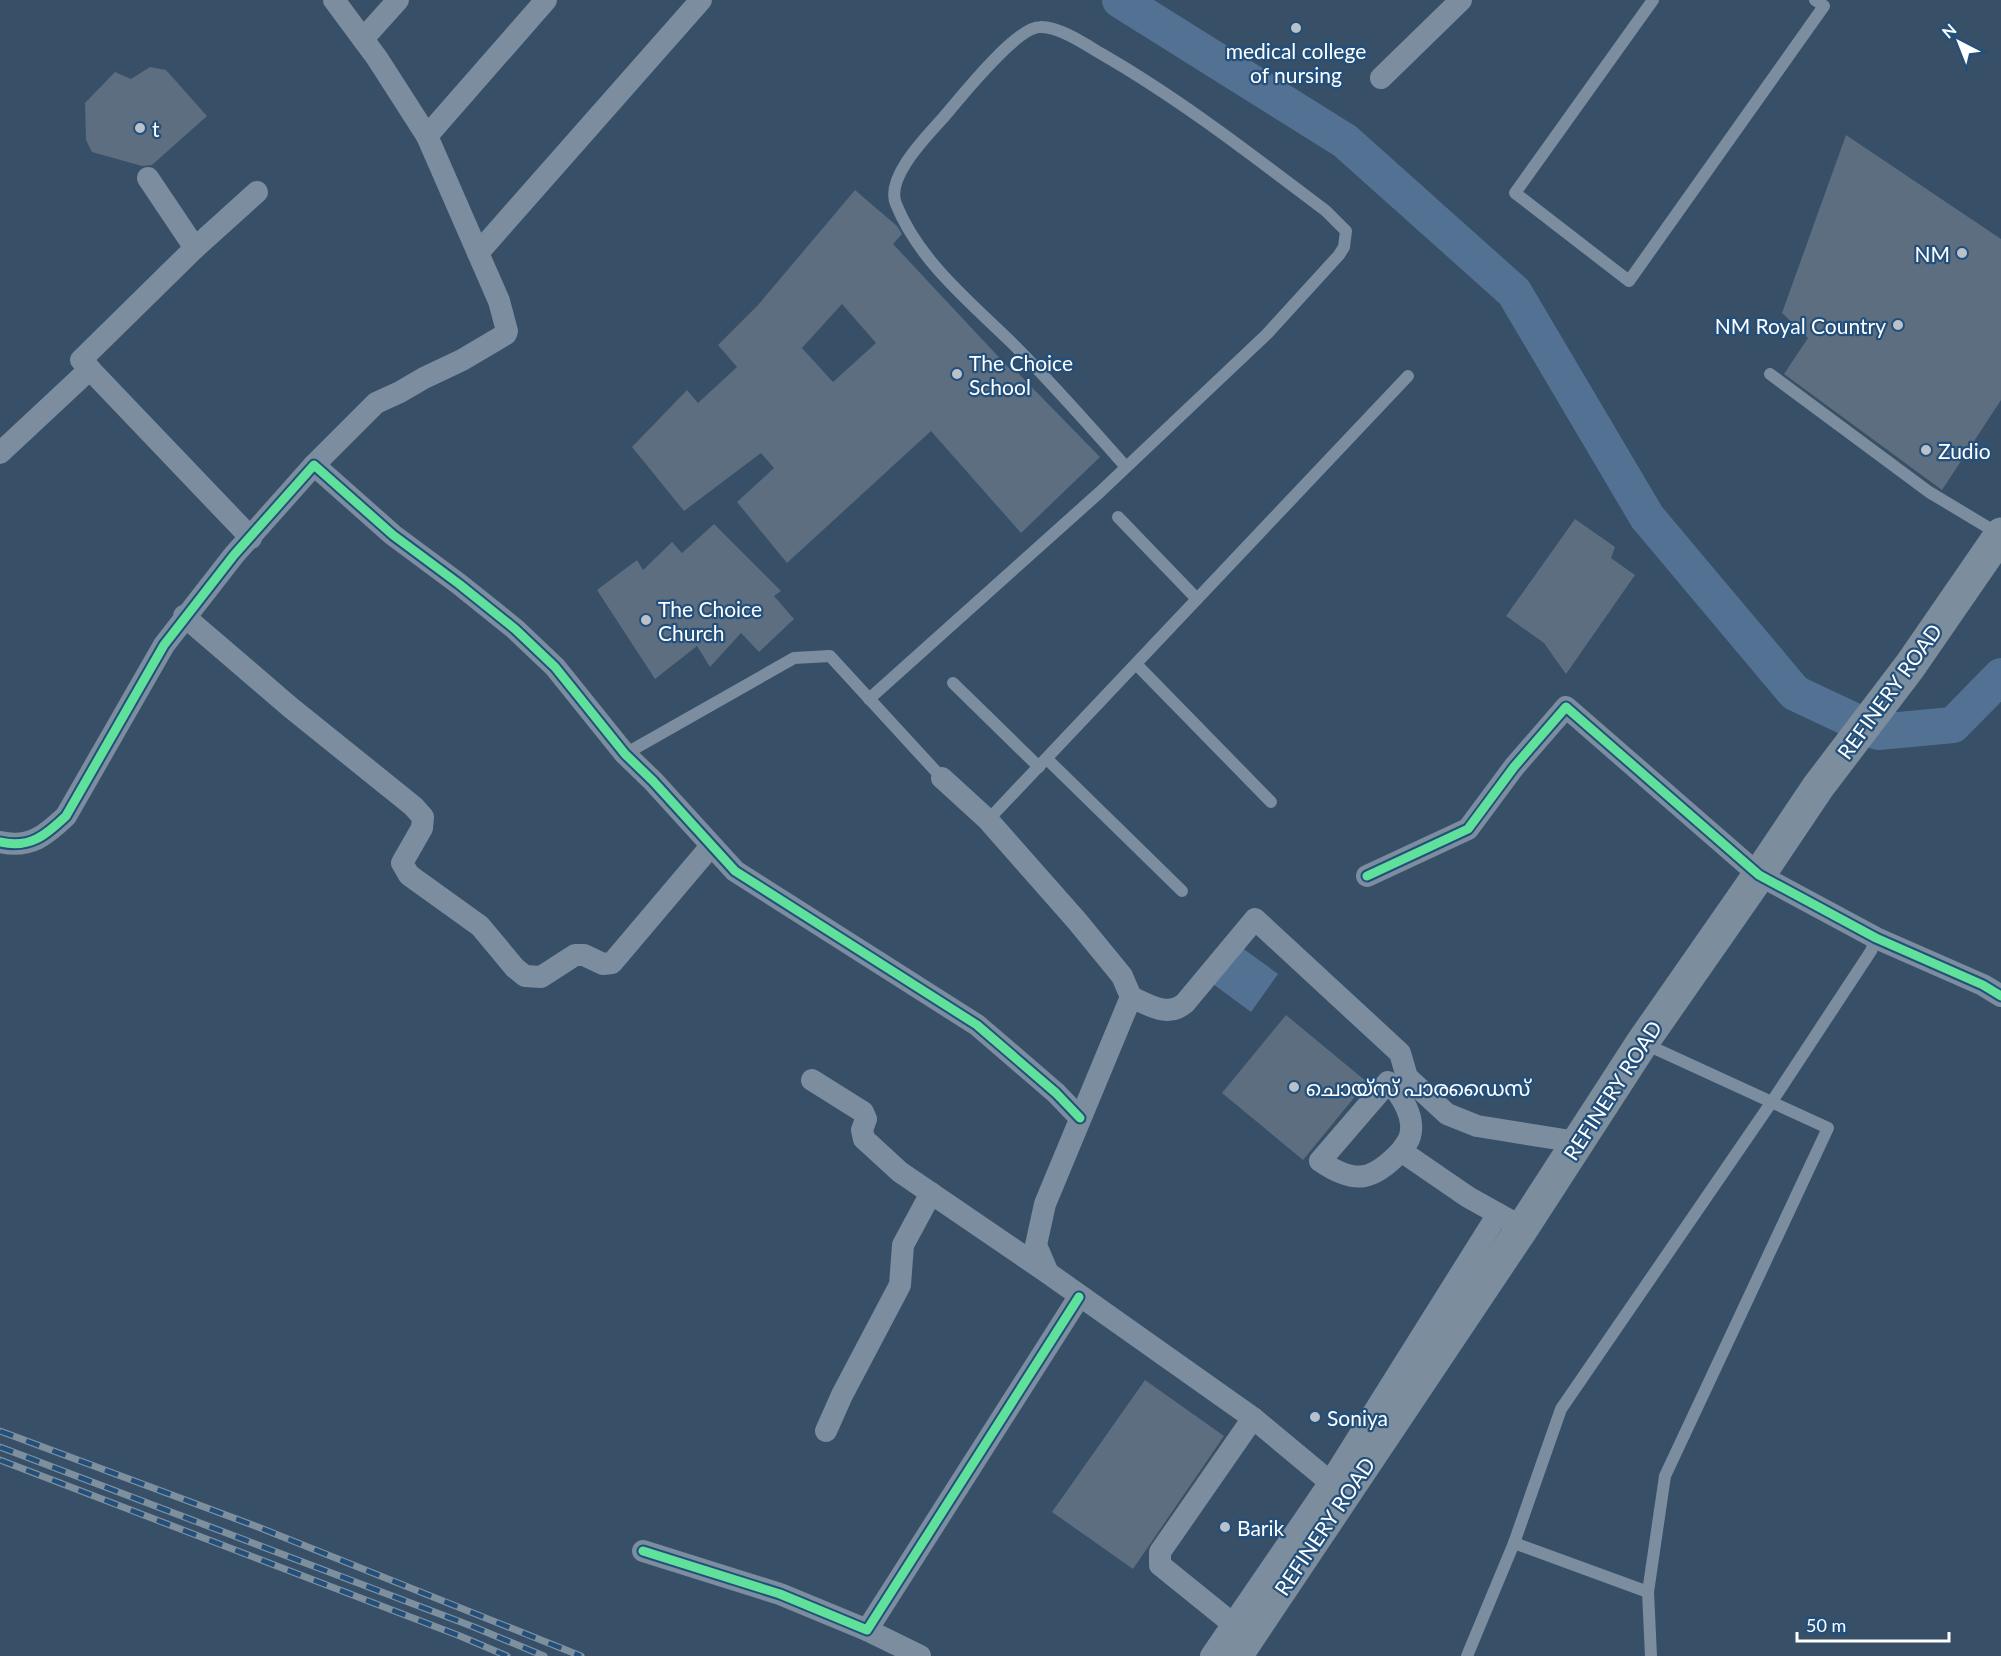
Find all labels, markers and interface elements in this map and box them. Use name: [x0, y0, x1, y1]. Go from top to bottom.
north arrow: [1929, 12, 1989, 72]
text: N: [1938, 19, 1960, 42]
marker: medical college of nursing: [1289, 21, 1303, 35]
place label: medical college of nursing: [1226, 38, 1366, 87]
place label: t: [152, 116, 160, 141]
marker: t: [133, 121, 147, 135]
place label: NM: [1914, 241, 1950, 266]
marker: NM: [1955, 246, 1969, 260]
place label: NM Royal Country: [1715, 313, 1886, 338]
marker: NM Royal Country: [1891, 318, 1905, 332]
place label: The Choice School: [969, 350, 1073, 399]
marker: The Choice School: [950, 367, 964, 381]
place label: Zudio: [1938, 438, 1991, 463]
marker: Zudio: [1919, 443, 1933, 457]
place label: The Choice Church: [658, 596, 762, 645]
marker: The Choice Church: [639, 613, 653, 627]
street label: REFINERY ROAD: [1832, 619, 1946, 763]
street label: REFINERY ROAD: [1558, 1016, 1666, 1164]
place label: ചൊയ്സ് പാരഡൈസ്: [1306, 1075, 1532, 1100]
marker: ചൊയ്സ് പാരഡൈസ്: [1287, 1080, 1301, 1094]
place label: Soniya: [1327, 1405, 1388, 1430]
marker: Soniya: [1308, 1410, 1322, 1424]
street label: REFINERY ROAD: [1269, 1452, 1379, 1600]
place label: Barik: [1237, 1515, 1285, 1540]
marker: Barik: [1218, 1520, 1232, 1534]
scale bar: [1797, 1605, 1948, 1643]
text: 50 m: [1806, 1614, 1846, 1636]

